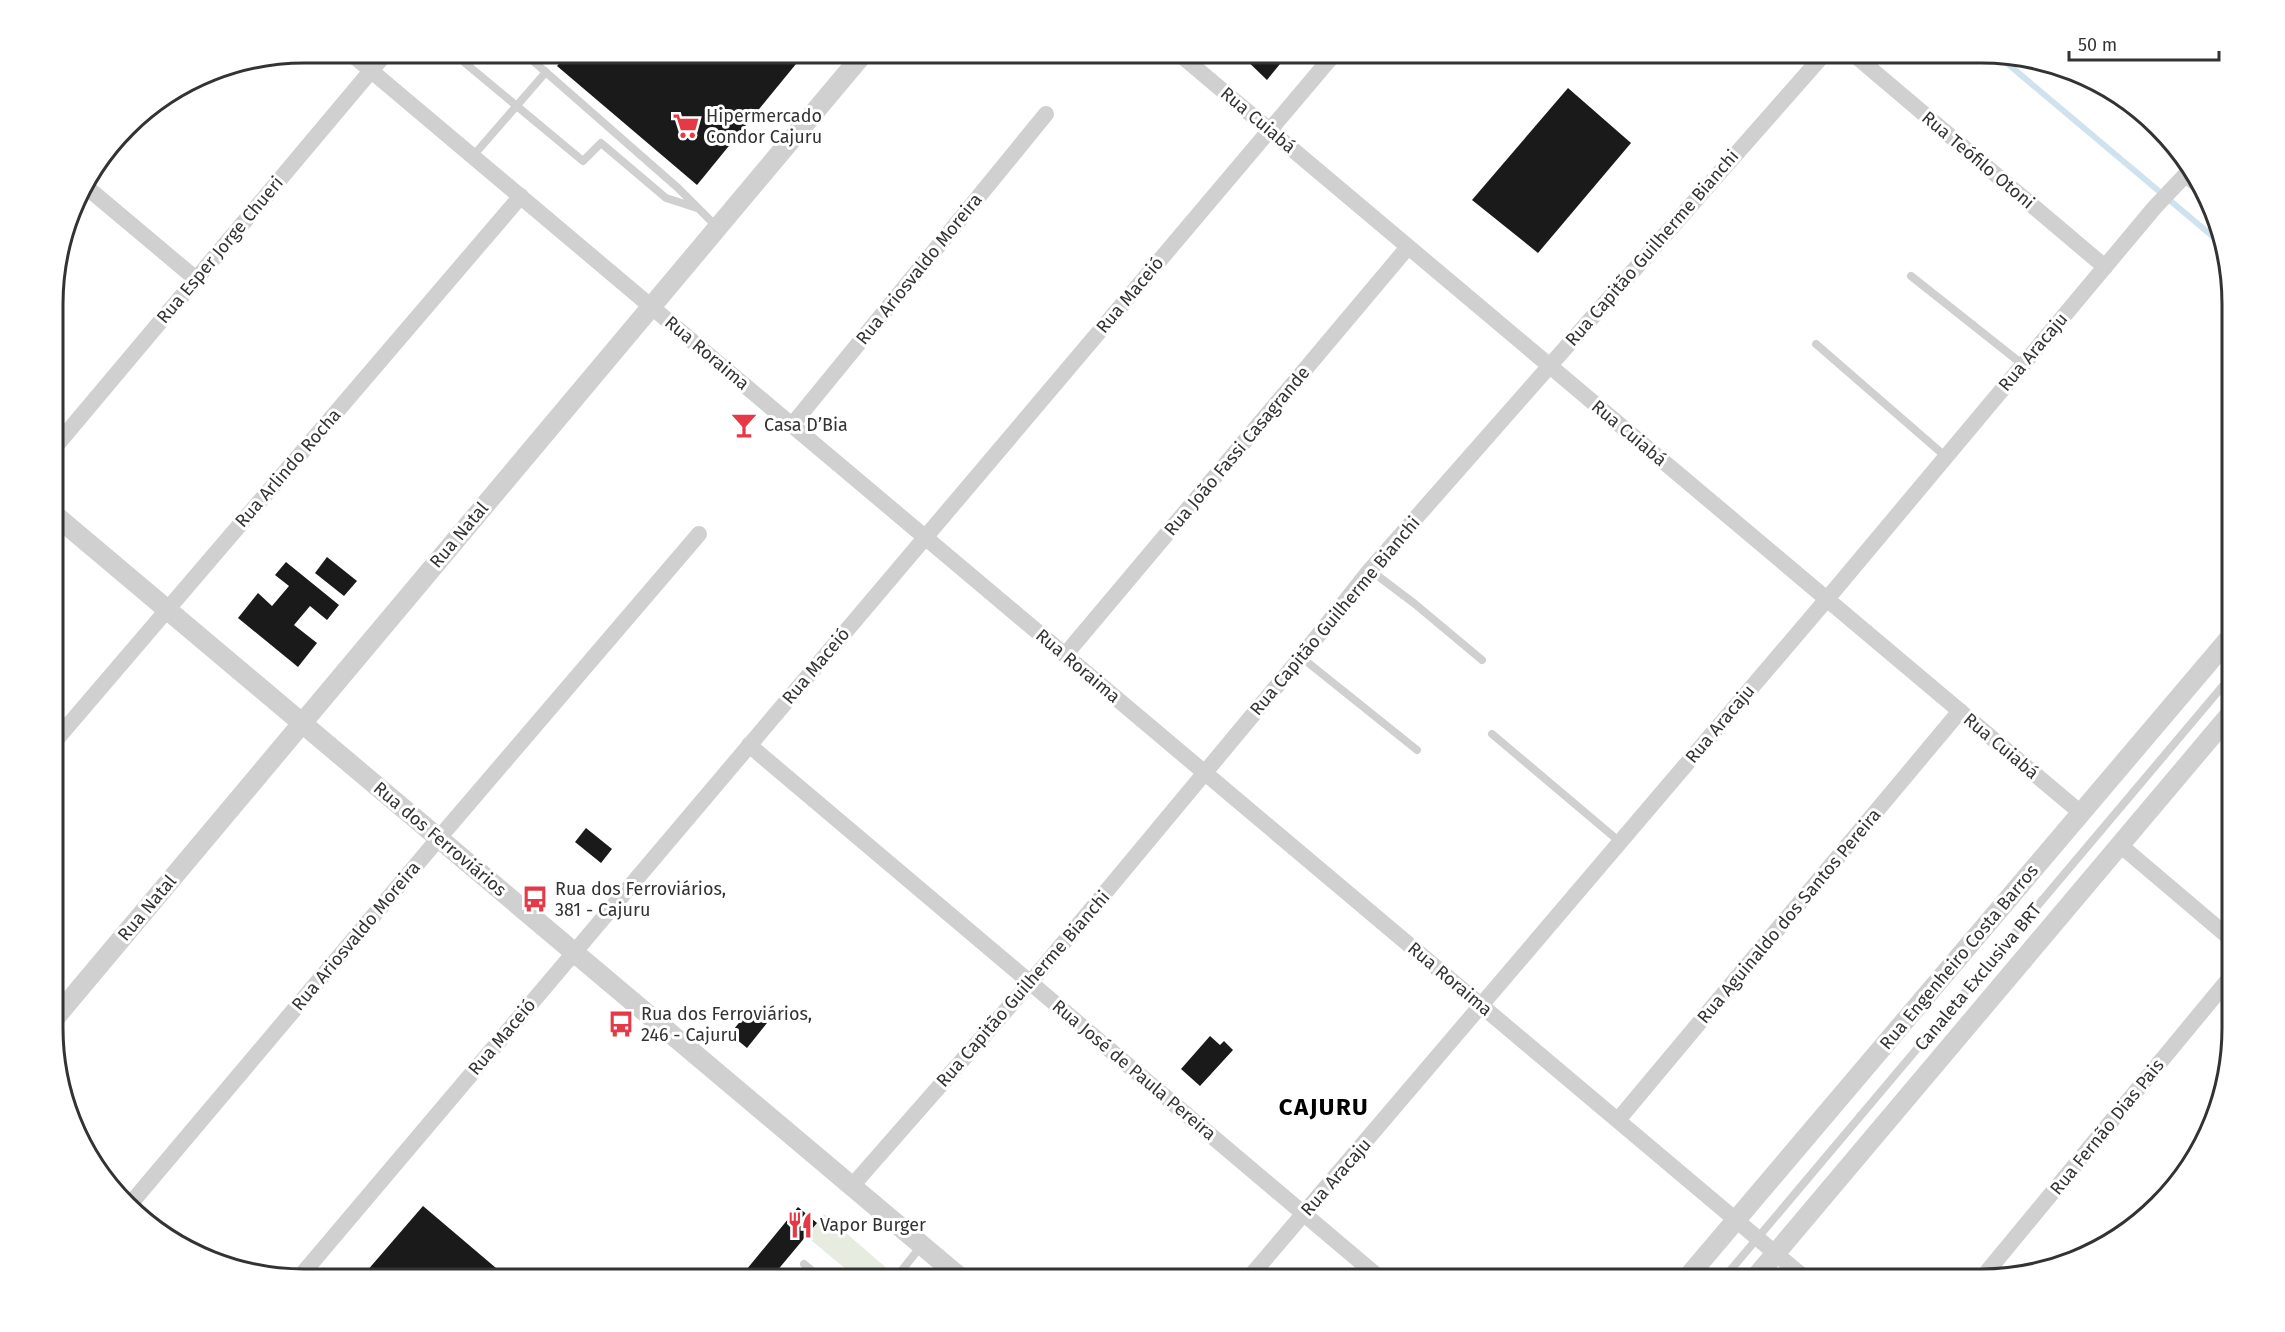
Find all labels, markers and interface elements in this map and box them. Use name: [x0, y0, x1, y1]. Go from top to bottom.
scale bar: [2069, 24, 2219, 62]
text: 50 m: [2078, 34, 2117, 56]
street label: Rua Cuiabá: [1216, 82, 1300, 158]
place label: Hipermercado Condor Cajuru: [706, 105, 822, 148]
street label: Rua Teófilo Otoni: [1917, 107, 2039, 213]
supermarket icon: Hipermercado Condor Cajuru: [671, 111, 701, 141]
street label: Rua Capitão Guilherme Bianchi: [1561, 145, 1743, 351]
street label: Rua Esper Jorge Chueri: [152, 172, 288, 328]
street label: Rua Ariosvaldo Moreira: [851, 189, 987, 349]
street label: Rua Maceió: [1092, 252, 1168, 338]
street label: Rua Aracaju: [1994, 308, 2072, 396]
street label: Rua Roraima: [660, 311, 754, 395]
street label: Rua João Fassi Casagrande: [1160, 362, 1314, 540]
street label: Rua Cuiabá: [1587, 395, 1671, 471]
street label: Rua Arlindo Rocha: [230, 404, 346, 532]
bar icon: Casa D’Bia: [729, 410, 759, 440]
place label: Casa D’Bia: [764, 414, 848, 436]
street label: Rua Natal: [425, 498, 493, 572]
street label: Rua Capitão Guilherme Bianchi: [1245, 512, 1425, 720]
street label: Rua Maceió: [778, 623, 854, 709]
street label: Rua Roraima: [1031, 624, 1125, 708]
street label: Rua Aracaju: [1681, 680, 1759, 768]
street label: Rua Cuiabá: [1959, 708, 2043, 784]
street label: Rua dos Ferroviários: [369, 777, 511, 901]
street label: Rua Aguinaldo dos Santos Pereira: [1693, 804, 1885, 1028]
street label: Rua Ariosvaldo Moreira: [287, 857, 425, 1015]
street label: Rua Engenheiro Costa Barros: [1875, 860, 2043, 1054]
street label: Rua Natal: [113, 871, 181, 945]
place label: Rua dos Ferroviários, 381 - Cajuru: [555, 878, 726, 921]
bus stop icon: Rua dos Ferroviários, 381 - Cajuru: [520, 884, 550, 914]
street label: Rua Capitão Guilherme Bianchi: [932, 886, 1114, 1092]
street label: Canaleta Exclusiva BRT: [1910, 898, 2047, 1055]
street label: Rua Roraima: [1403, 937, 1497, 1021]
street label: Rua Maceió: [464, 994, 540, 1080]
street label: Rua José de Paula Pereira: [1048, 995, 1220, 1145]
place label: Rua dos Ferroviários, 246 - Cajuru: [641, 1003, 812, 1046]
bus stop icon: Rua dos Ferroviários, 246 - Cajuru: [606, 1009, 636, 1039]
street label: Rua Fernão Dias Pais: [2045, 1055, 2169, 1199]
district label: CAJURU: [1279, 1093, 1369, 1121]
street label: Rua Aracaju: [1296, 1134, 1376, 1220]
restaurant icon: Vapor Burger: [785, 1210, 815, 1240]
place label: Vapor Burger: [820, 1214, 926, 1236]

